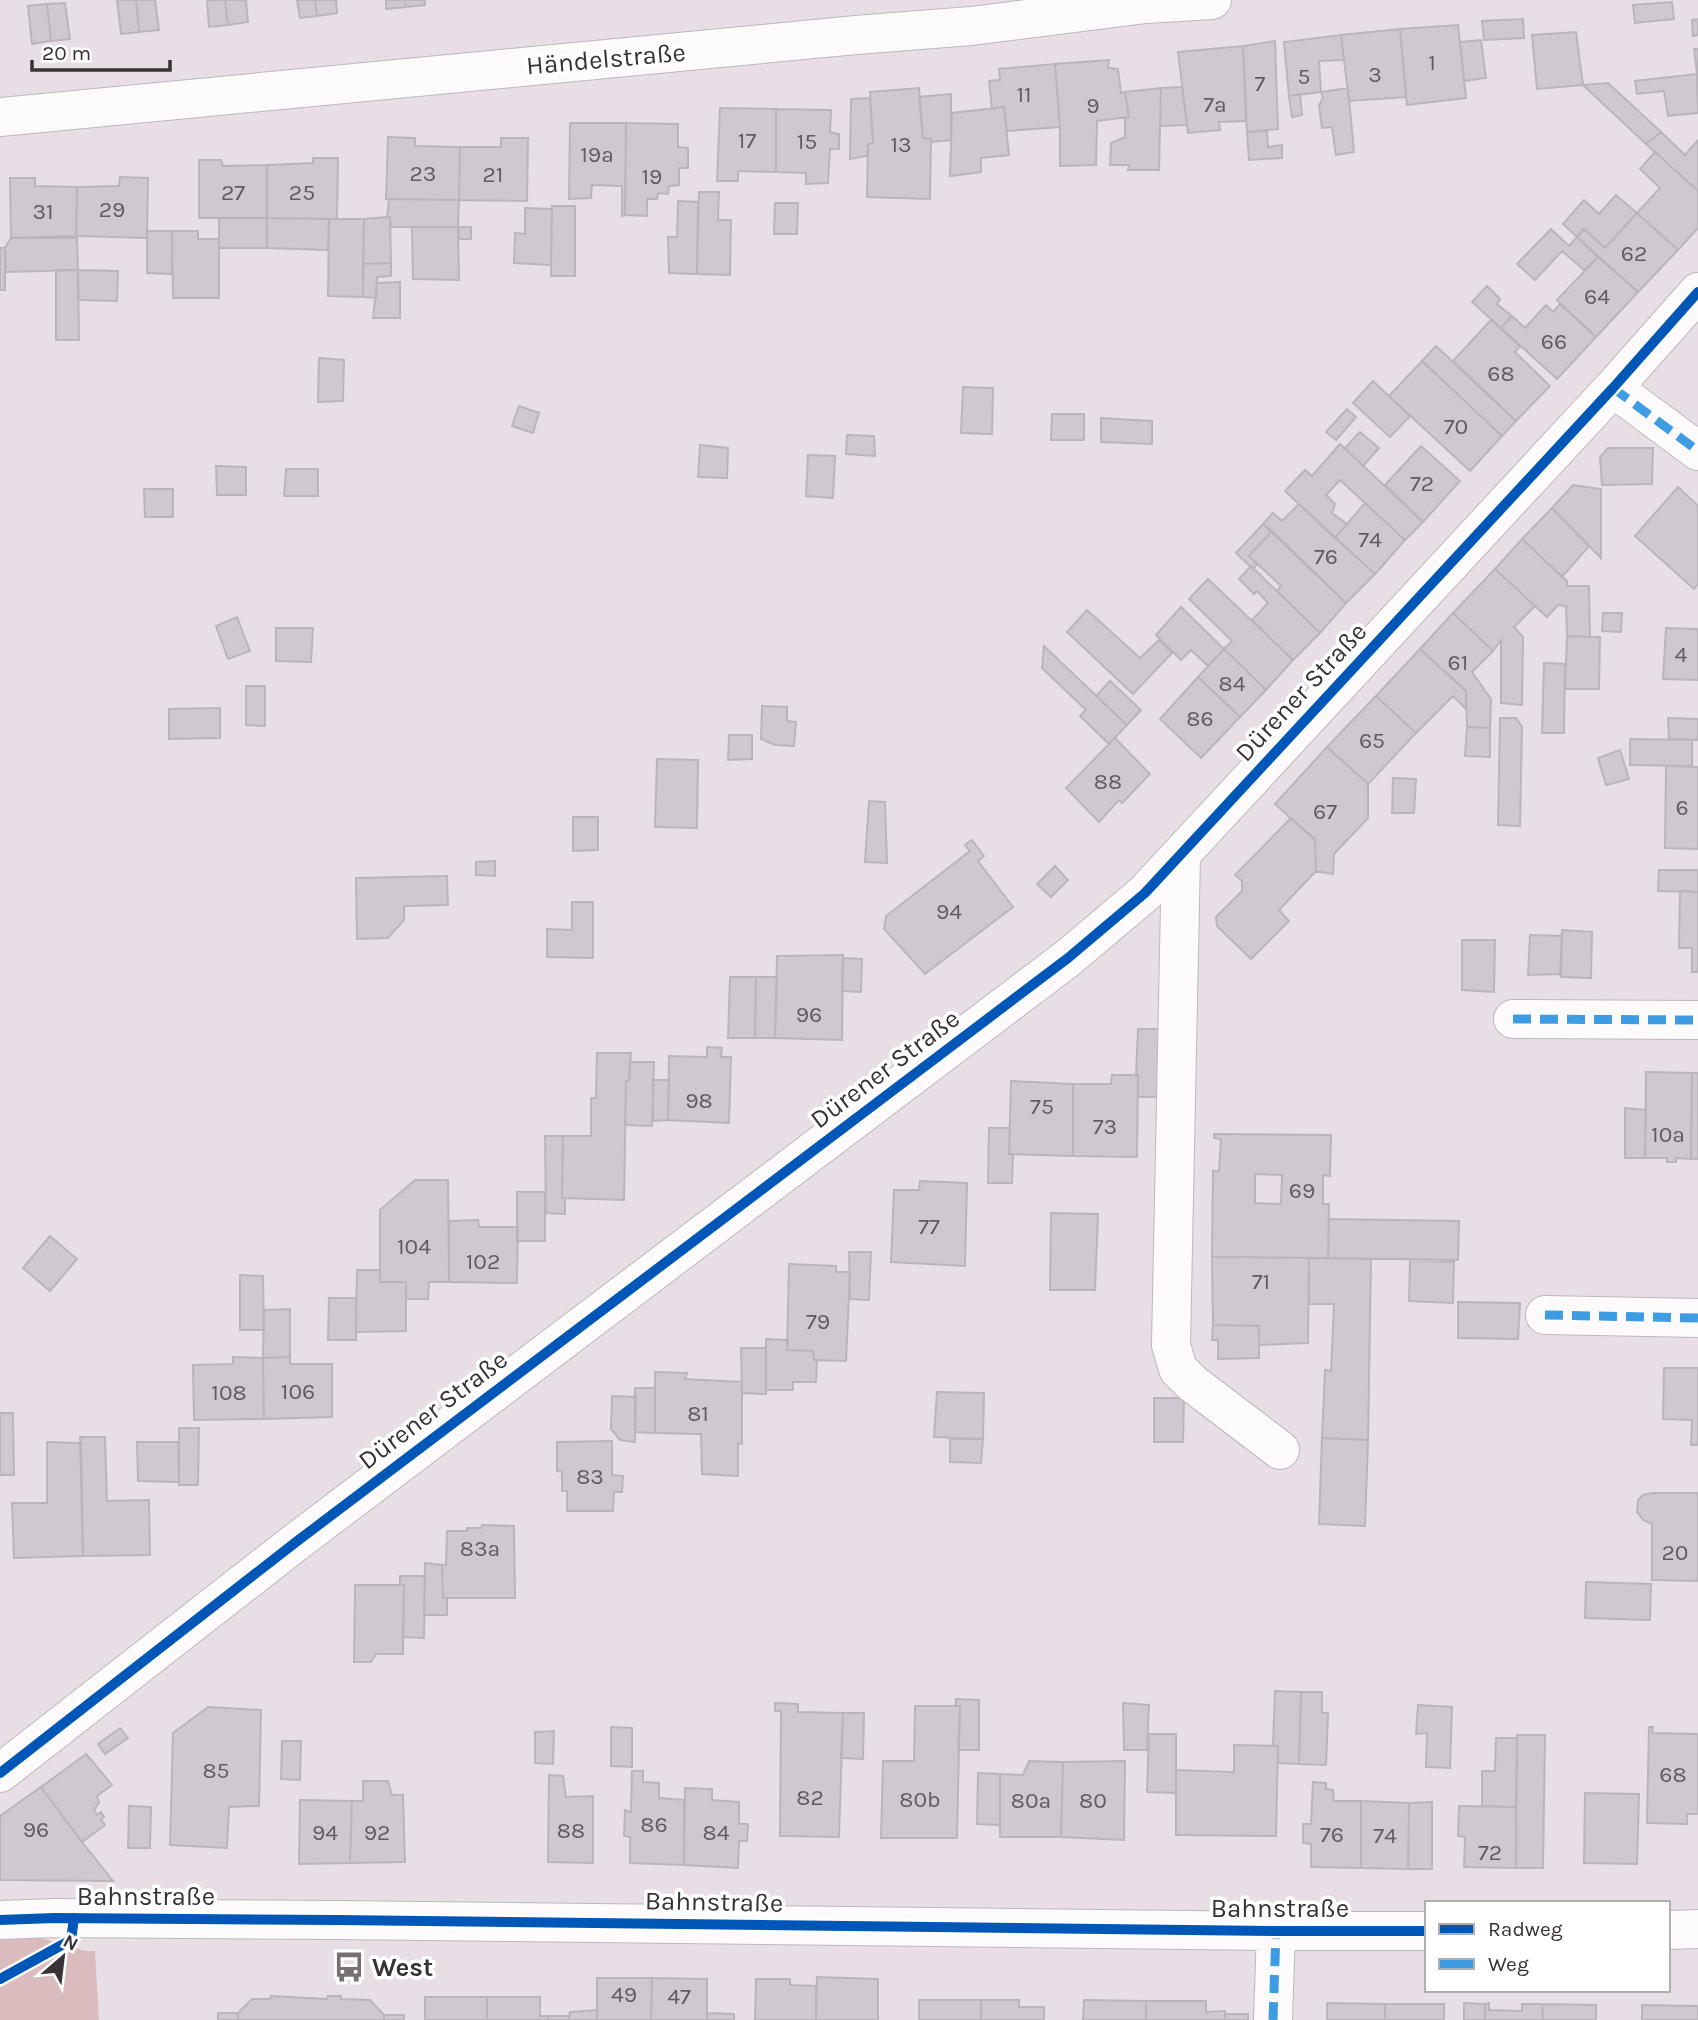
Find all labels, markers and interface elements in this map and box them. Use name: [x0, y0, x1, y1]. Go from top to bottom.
scale bar: [32, 28, 170, 72]
street label: Händelstraße: [525, 37, 687, 81]
text: 20 m: [42, 41, 91, 65]
house number: 1: [1428, 49, 1436, 76]
house number: 3: [1368, 61, 1382, 88]
house number: 5: [1298, 63, 1310, 90]
house number: 7: [1255, 70, 1266, 97]
house number: 11: [1016, 81, 1032, 108]
house number: 7a: [1203, 91, 1227, 118]
house number: 9: [1086, 92, 1100, 119]
house number: 17: [738, 127, 756, 154]
house number: 15: [797, 128, 817, 155]
house number: 13: [890, 131, 912, 158]
house number: 19a: [580, 141, 614, 168]
house number: 23: [410, 160, 436, 187]
house number: 21: [483, 161, 503, 188]
house number: 19: [642, 163, 662, 190]
house number: 27: [221, 179, 245, 206]
house number: 25: [289, 179, 315, 206]
house number: 29: [99, 196, 125, 223]
house number: 31: [32, 198, 54, 225]
house number: 62: [1621, 240, 1647, 267]
house number: 64: [1584, 283, 1610, 310]
house number: 66: [1541, 328, 1567, 355]
house number: 68: [1487, 360, 1515, 387]
house number: 70: [1444, 413, 1468, 440]
house number: 72: [1410, 470, 1434, 497]
house number: 74: [1358, 526, 1382, 553]
house number: 76: [1314, 543, 1338, 570]
street label: Dürener Straße: [1229, 616, 1373, 768]
house number: 4: [1675, 641, 1688, 668]
house number: 61: [1448, 649, 1468, 676]
house number: 84: [1219, 670, 1246, 697]
house number: 86: [1186, 705, 1214, 732]
house number: 65: [1359, 727, 1385, 754]
house number: 88: [1094, 768, 1122, 795]
house number: 6: [1675, 794, 1689, 821]
house number: 67: [1313, 798, 1337, 825]
house number: 94: [936, 898, 962, 925]
house number: 96: [796, 1001, 822, 1028]
street label: Dürener Straße: [804, 1003, 966, 1135]
house number: 98: [685, 1087, 713, 1114]
house number: 75: [1030, 1093, 1054, 1120]
house number: 73: [1093, 1113, 1117, 1140]
house number: 10a: [1651, 1121, 1685, 1148]
house number: 69: [1289, 1177, 1315, 1204]
house number: 77: [918, 1213, 940, 1240]
house number: 104: [397, 1233, 431, 1260]
house number: 102: [466, 1248, 500, 1275]
house number: 71: [1252, 1268, 1270, 1295]
house number: 79: [806, 1308, 830, 1335]
street label: Dürener Straße: [352, 1344, 514, 1476]
house number: 106: [281, 1378, 315, 1405]
house number: 108: [211, 1379, 247, 1406]
house number: 81: [687, 1400, 709, 1427]
house number: 83: [576, 1463, 604, 1490]
house number: 83a: [460, 1535, 500, 1562]
house number: 20: [1662, 1539, 1688, 1566]
house number: 85: [202, 1757, 230, 1784]
house number: 68: [1659, 1761, 1687, 1788]
house number: 82: [796, 1784, 824, 1811]
house number: 80b: [899, 1786, 941, 1813]
house number: 80a: [1011, 1787, 1051, 1814]
house number: 80: [1079, 1787, 1107, 1814]
house number: 86: [640, 1811, 668, 1838]
house number: 96: [23, 1816, 49, 1843]
house number: 88: [557, 1817, 585, 1844]
house number: 94: [312, 1819, 338, 1846]
house number: 92: [364, 1819, 390, 1846]
house number: 84: [703, 1819, 730, 1846]
house number: 76: [1320, 1821, 1344, 1848]
house number: 74: [1373, 1822, 1397, 1849]
house number: 72: [1478, 1839, 1502, 1866]
street label: Bahnstraße: [77, 1881, 215, 1912]
street label: Bahnstraße: [645, 1885, 783, 1919]
street label: Bahnstraße: [1211, 1893, 1349, 1924]
legend: [1425, 1901, 1670, 1992]
text: Radweg: [1488, 1917, 1563, 1941]
north arrow: [28, 1922, 98, 1992]
text: N: [59, 1930, 82, 1956]
bus stop icon: West: [332, 1950, 366, 1984]
place label: West: [372, 1952, 433, 1983]
text: Weg: [1488, 1952, 1529, 1976]
house number: 49: [611, 1981, 637, 2008]
house number: 47: [667, 1983, 691, 2010]

